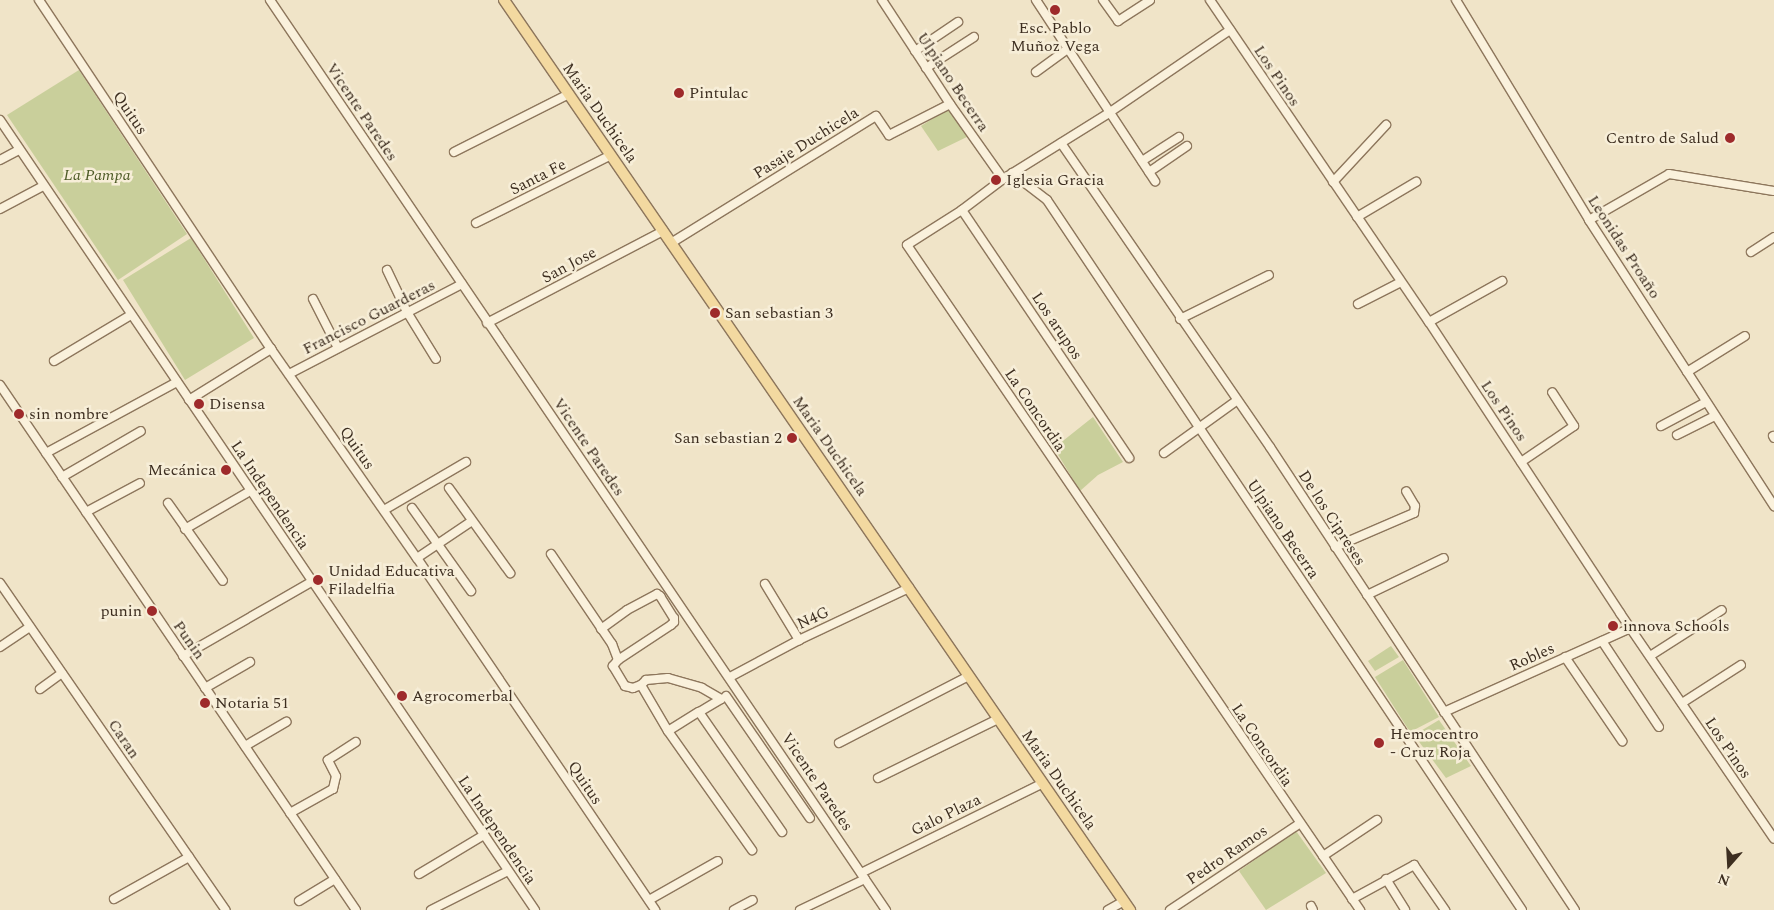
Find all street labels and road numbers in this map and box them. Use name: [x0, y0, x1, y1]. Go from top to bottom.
street label: Ulpiano Becerra: [913, 29, 993, 135]
street label: Los Pinos: [1250, 42, 1304, 110]
street label: Vicente Paredes: [322, 59, 402, 165]
street label: Maria Duchicela: [558, 59, 642, 167]
street label: Quitus: [108, 88, 152, 138]
street label: Pasaje Duchicela: [750, 103, 862, 183]
street label: Santa Fe: [507, 155, 569, 199]
street label: Leonidas Proaño: [1583, 192, 1665, 302]
street label: San Jose: [538, 243, 600, 287]
street label: Francisco Guarderas: [299, 275, 439, 359]
street label: Los arupos: [1027, 288, 1087, 364]
street label: La Concordia: [1000, 365, 1070, 455]
street label: Los Pinos: [1477, 377, 1531, 445]
street label: Maria Duchicela: [788, 392, 872, 500]
street label: Vicente Paredes: [549, 394, 629, 500]
street label: Quitus: [335, 423, 379, 473]
street label: La Independencia: [227, 437, 313, 553]
street label: De los Cipreses: [1294, 467, 1370, 569]
street label: Ulpiano Becerra: [1243, 476, 1323, 582]
street label: N4G: [794, 602, 832, 634]
street label: Punin: [169, 617, 209, 663]
street label: Robles: [1506, 639, 1558, 675]
street label: La Concordia: [1227, 700, 1297, 790]
street label: Los Pinos: [1701, 714, 1755, 782]
street label: Caran: [104, 716, 144, 762]
street label: Maria Duchicela: [1017, 726, 1101, 834]
street label: Vicente Paredes: [777, 729, 857, 835]
street label: Quitus: [563, 758, 607, 808]
street label: La Independencia: [454, 772, 540, 888]
street label: Galo Plaza: [908, 790, 984, 840]
street label: Pedro Ramos: [1183, 821, 1271, 889]

